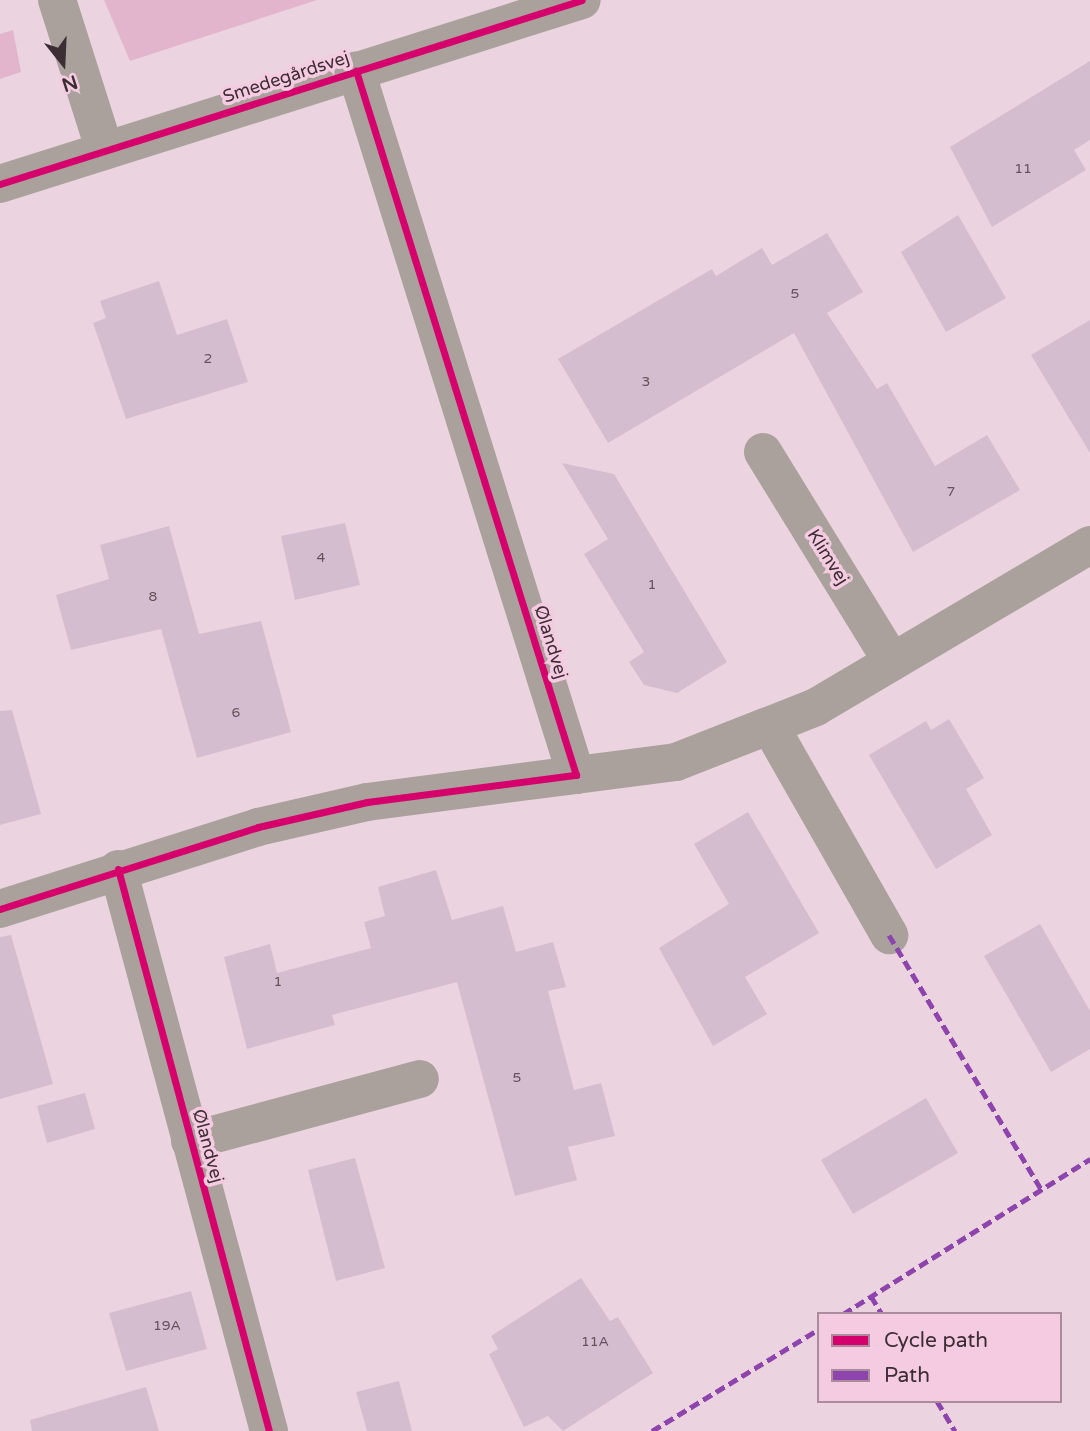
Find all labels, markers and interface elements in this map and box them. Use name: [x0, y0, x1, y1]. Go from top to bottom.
north arrow: [28, 28, 98, 98]
street label: Smedegårdsvej: [220, 46, 352, 108]
text: N: [59, 70, 80, 96]
house number: 11: [1014, 161, 1032, 177]
house number: 5: [791, 286, 799, 302]
house number: 2: [204, 351, 212, 367]
house number: 3: [642, 374, 650, 390]
house number: 7: [947, 484, 955, 500]
street label: Klimvej: [803, 525, 853, 589]
house number: 4: [317, 550, 325, 566]
house number: 1: [648, 577, 656, 593]
house number: 8: [149, 589, 157, 605]
street label: Ølandvej: [530, 603, 572, 681]
house number: 6: [232, 705, 240, 721]
house number: 1: [274, 974, 282, 990]
house number: 5: [513, 1070, 521, 1086]
street label: Ølandvej: [188, 1107, 228, 1185]
legend: [817, 1312, 1062, 1403]
house number: 19A: [153, 1318, 181, 1334]
text: Cycle path: [884, 1328, 988, 1353]
house number: 11A: [581, 1334, 609, 1350]
text: Path: [884, 1363, 930, 1388]

